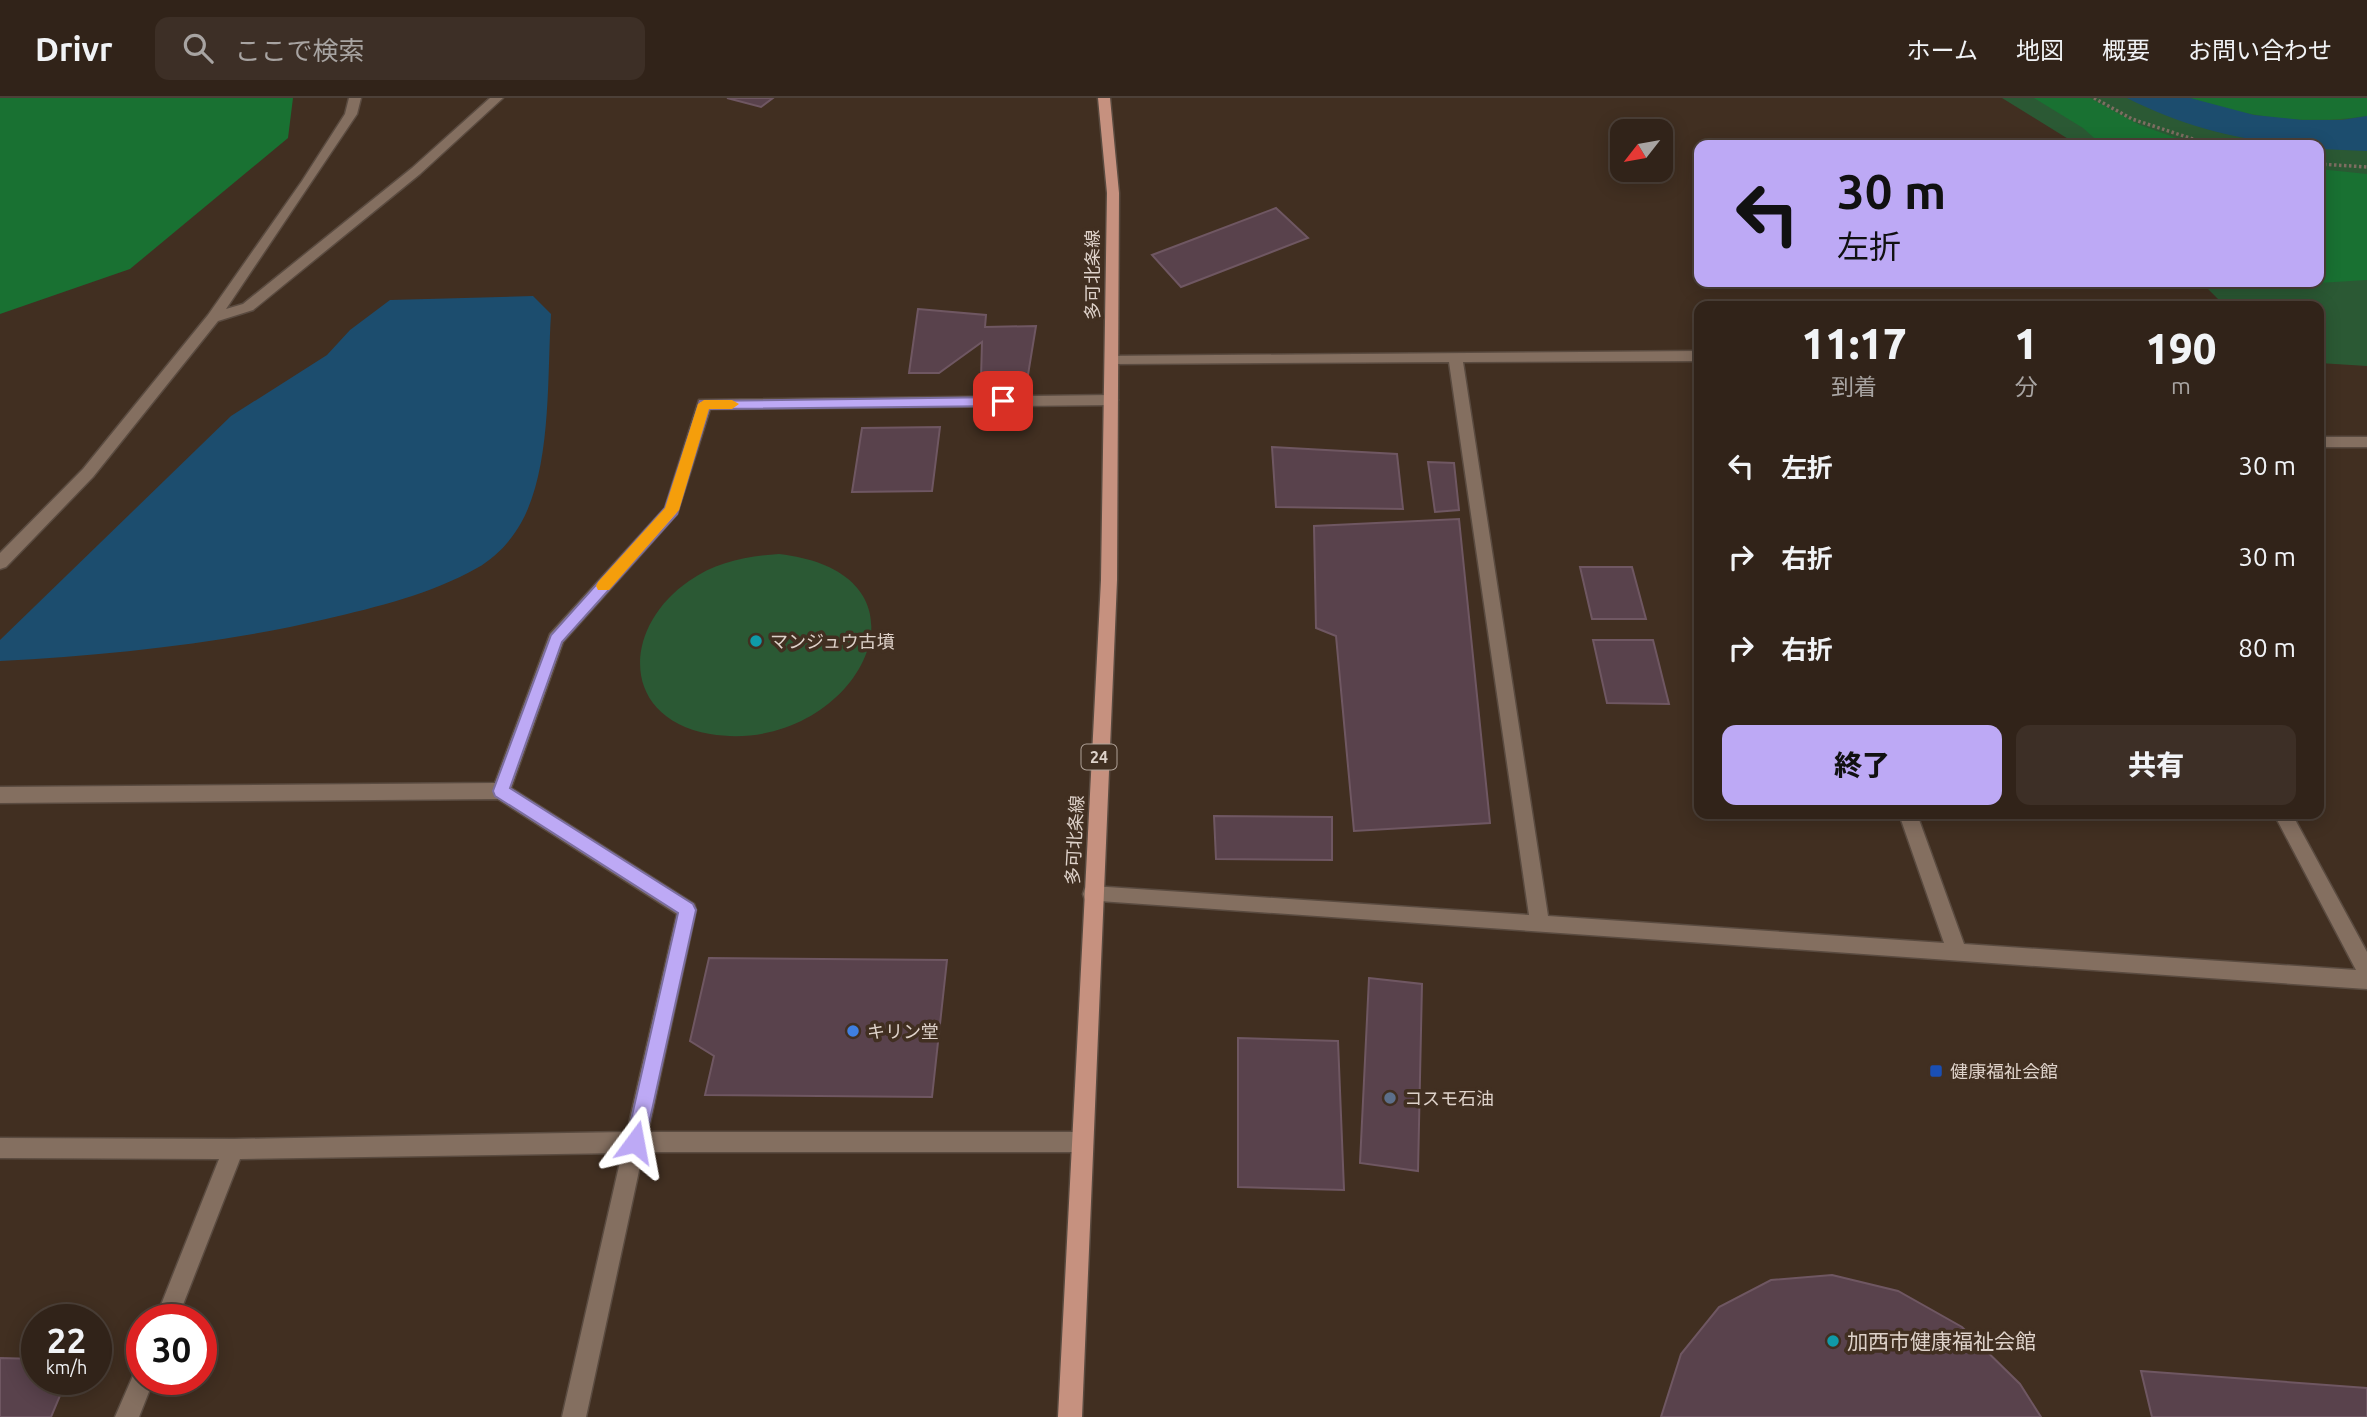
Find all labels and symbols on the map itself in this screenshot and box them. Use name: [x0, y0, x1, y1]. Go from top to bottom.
north arrow: [1610, 119, 1673, 182]
street label: 多可北条線: [1082, 230, 1102, 320]
pin: [973, 371, 1033, 431]
place label: マンジュウ古墳: [770, 631, 895, 651]
marker: マンジュウ古墳: [748, 633, 764, 649]
road number: 24: [1082, 744, 1116, 770]
street label: 多可北条線: [1062, 795, 1086, 885]
place label: キリン堂: [867, 1021, 939, 1041]
marker: キリン堂: [845, 1023, 861, 1039]
place label: 健康福祉会館: [1950, 1061, 2058, 1081]
marker: 健康福祉会館: [1928, 1063, 1944, 1079]
place label: コスモ石油: [1404, 1088, 1494, 1108]
marker: コスモ石油: [1382, 1090, 1398, 1106]
position arrow: [598, 1105, 672, 1179]
speed limit sign: 30: [126, 1304, 217, 1395]
place label: 加西市健康福祉会館: [1847, 1329, 2036, 1353]
marker: 加西市健康福祉会館: [1825, 1333, 1841, 1349]

